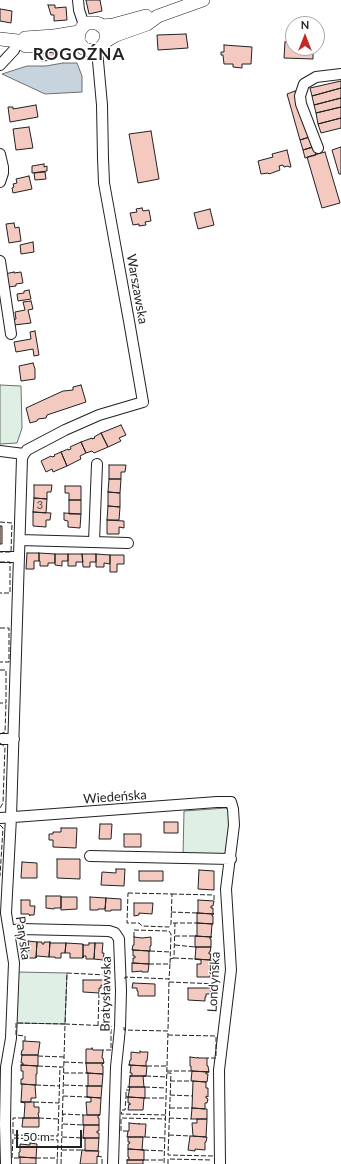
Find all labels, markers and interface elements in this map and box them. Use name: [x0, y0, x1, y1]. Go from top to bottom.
north arrow: [285, 16, 325, 56]
text: N: [301, 18, 309, 31]
district label: ROGOŹNA: [33, 45, 125, 65]
street label: Warszawska: [123, 253, 151, 325]
house number: 3: [37, 498, 43, 512]
street label: Wiedeńska: [83, 787, 147, 807]
street label: Paryska: [12, 915, 34, 961]
street label: Londyńska: [205, 951, 223, 1013]
street label: Bratysławska: [98, 956, 114, 1032]
scale bar: [18, 1122, 84, 1148]
text: 50 m: [23, 1129, 50, 1144]

